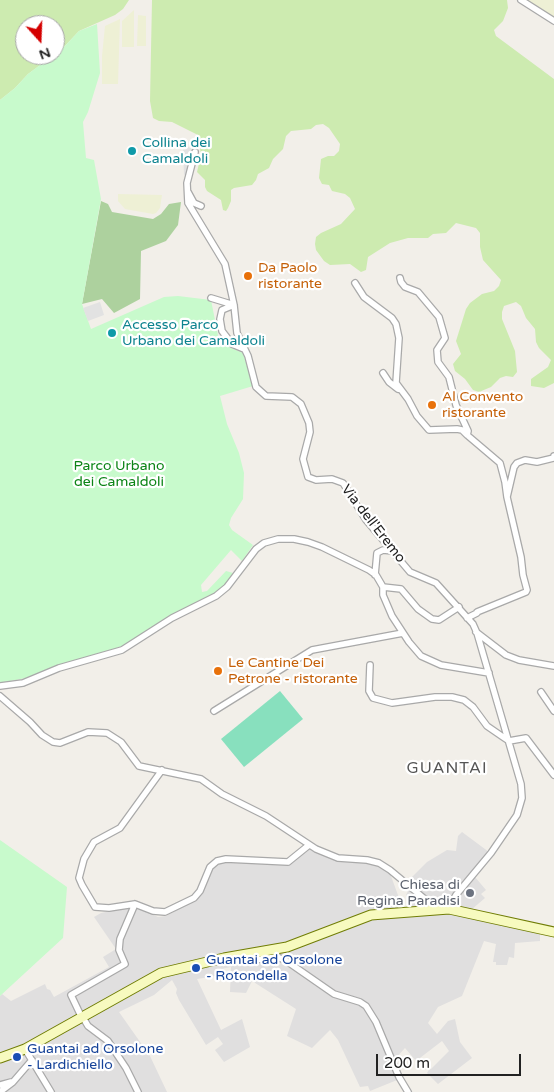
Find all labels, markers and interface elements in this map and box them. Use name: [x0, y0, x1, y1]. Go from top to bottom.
north arrow: [15, 15, 65, 65]
text: N: [37, 44, 53, 64]
place label: Collina dei Camaldoli: [142, 135, 211, 168]
marker: Collina dei Camaldoli: [126, 145, 138, 157]
place label: Da Paolo ristorante: [258, 260, 322, 292]
marker: Da Paolo ristorante: [242, 270, 254, 282]
place label: Accesso Parco Urbano dei Camaldoli: [122, 317, 265, 350]
marker: Accesso Parco Urbano dei Camaldoli: [106, 327, 118, 339]
place label: Al Convento ristorante: [442, 389, 523, 422]
marker: Al Convento ristorante: [426, 399, 438, 411]
park label: Parco Urbano dei Camaldoli: [73, 458, 165, 491]
street label: Via dell'Eremo: [337, 482, 409, 566]
place label: Le Cantine Dei Petrone - ristorante: [228, 655, 358, 688]
marker: Le Cantine Dei Petrone - ristorante: [212, 665, 224, 677]
district label: GUANTAI: [406, 759, 488, 779]
place label: Chiesa di Regina Paradisi: [357, 877, 460, 910]
marker: Chiesa di Regina Paradisi: [464, 887, 476, 899]
place label: Guantai ad Orsolone - Rotondella: [206, 952, 342, 984]
marker: Guantai ad Orsolone - Rotondella: [190, 962, 202, 974]
place label: Guantai ad Orsolone - Lardichiello: [27, 1041, 163, 1074]
scale bar: [379, 1044, 524, 1076]
marker: Guantai ad Orsolone - Lardichiello: [11, 1051, 23, 1063]
text: 200 m: [384, 1054, 430, 1072]

